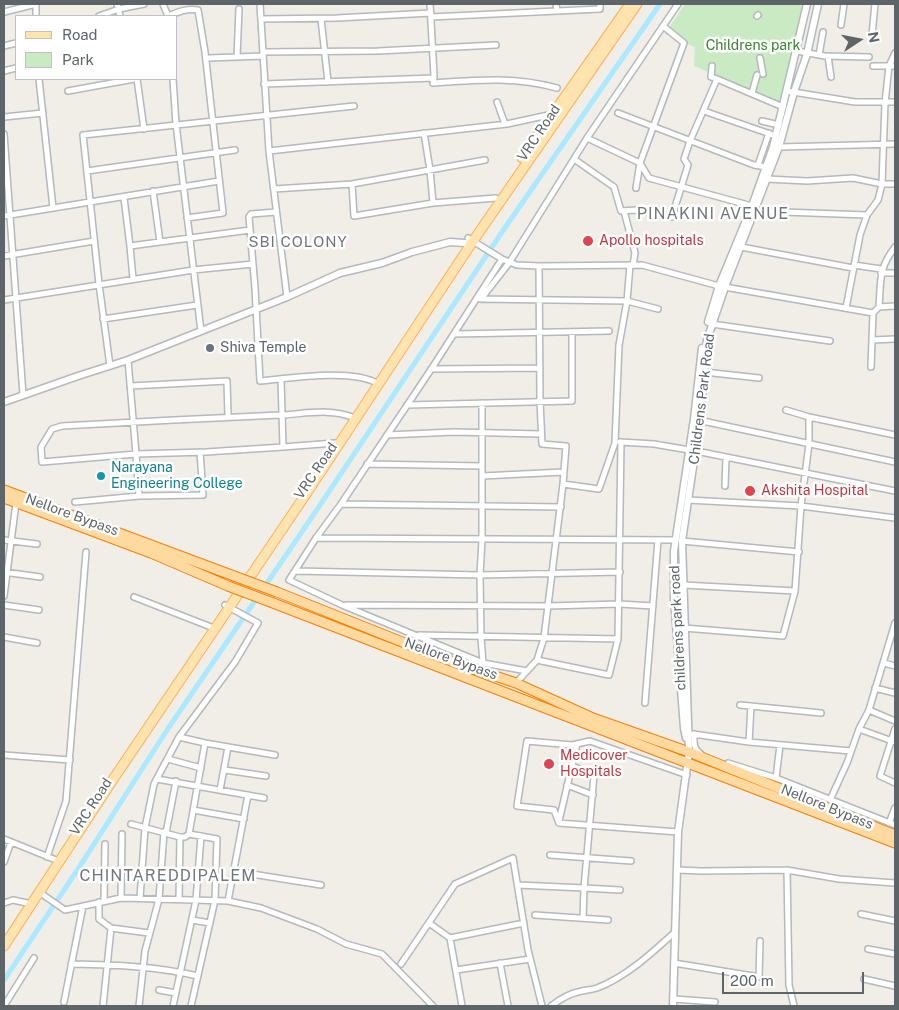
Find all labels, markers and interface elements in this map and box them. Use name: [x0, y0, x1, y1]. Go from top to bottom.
legend: [15, 15, 178, 80]
north arrow: [834, 15, 884, 65]
text: Road: [62, 26, 98, 43]
text: N: [865, 30, 883, 44]
park label: Childrens park: [706, 38, 800, 54]
text: Park: [62, 51, 94, 68]
street label: VRC Road: [514, 101, 564, 165]
district label: PINAKINI AVENUE: [635, 204, 791, 224]
district label: SBI COLONY: [247, 233, 349, 251]
place label: Apollo hospitals: [599, 233, 704, 249]
marker: Apollo hospitals: [581, 234, 595, 248]
street label: Childrens Park Road: [686, 333, 718, 465]
place label: Shiva Temple: [220, 340, 306, 356]
marker: Shiva Temple: [204, 342, 216, 354]
street label: VRC Road: [291, 439, 341, 503]
place label: Narayana Engineering College: [111, 460, 243, 492]
marker: Narayana Engineering College: [95, 470, 107, 482]
place label: Akshita Hospital: [761, 483, 869, 499]
marker: Akshita Hospital: [743, 484, 757, 498]
street label: Nellore Bypass: [23, 490, 121, 540]
street label: childrens park road: [666, 565, 690, 691]
street label: Nellore Bypass: [402, 634, 500, 684]
place label: Medicover Hospitals: [560, 748, 628, 780]
marker: Medicover Hospitals: [542, 757, 556, 771]
street label: VRC Road: [66, 775, 116, 839]
street label: Nellore Bypass: [779, 781, 875, 833]
district label: CHINTAREDDIPALEM: [78, 866, 258, 886]
scale bar: [724, 962, 866, 994]
text: 200 m: [730, 972, 774, 989]

